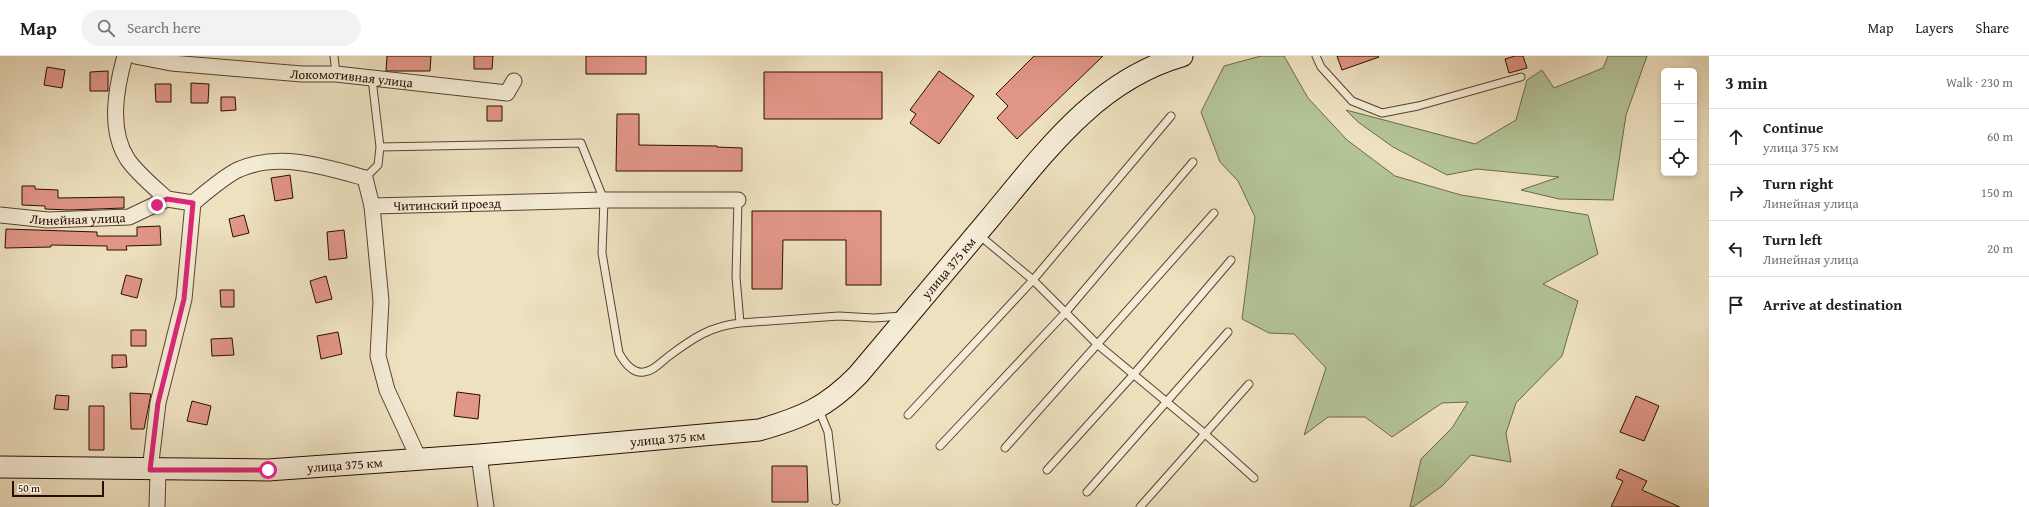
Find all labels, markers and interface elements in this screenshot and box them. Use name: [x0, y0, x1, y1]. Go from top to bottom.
search box: [81, 10, 361, 46]
text: Map: [20, 14, 57, 42]
icon: search: [95, 17, 117, 39]
text: Search here: [127, 17, 201, 38]
text: Map: [1868, 18, 1894, 38]
text: Layers: [1916, 18, 1954, 38]
text: Share: [1976, 18, 2009, 38]
street label: Локомотивная улица: [290, 64, 415, 93]
map controls: [1661, 68, 1697, 176]
button: +: [1661, 68, 1697, 104]
text: 3 min: [1725, 70, 1767, 95]
text: Walk · 230 m: [1946, 73, 2013, 92]
button: −: [1661, 104, 1697, 140]
text: Continue: [1763, 117, 1824, 138]
icon: ahead: [1725, 126, 1747, 148]
text: 60 m: [1987, 127, 2013, 146]
text: улица 375 км: [1763, 138, 1839, 157]
button: locate: [1661, 140, 1697, 176]
text: Turn right: [1763, 173, 1834, 194]
icon: right: [1725, 182, 1747, 204]
text: 150 m: [1981, 183, 2013, 202]
street label: Читинский проезд: [393, 194, 501, 215]
text: Линейная улица: [1763, 194, 1859, 213]
route end: [148, 196, 166, 214]
street label: Линейная улица: [29, 208, 127, 230]
text: Turn left: [1763, 229, 1822, 250]
street label: улица 375 км: [916, 233, 980, 304]
icon: left: [1725, 238, 1747, 260]
text: 20 m: [1987, 239, 2013, 258]
text: Линейная улица: [1763, 250, 1859, 269]
icon: arrive: [1725, 294, 1747, 316]
text: Arrive at destination: [1763, 294, 1902, 315]
street label: улица 375 км: [628, 426, 706, 452]
street label: улица 375 км: [305, 453, 383, 477]
route start: [259, 461, 277, 479]
scale bar: [12, 479, 104, 498]
text: 50 m: [18, 480, 40, 496]

